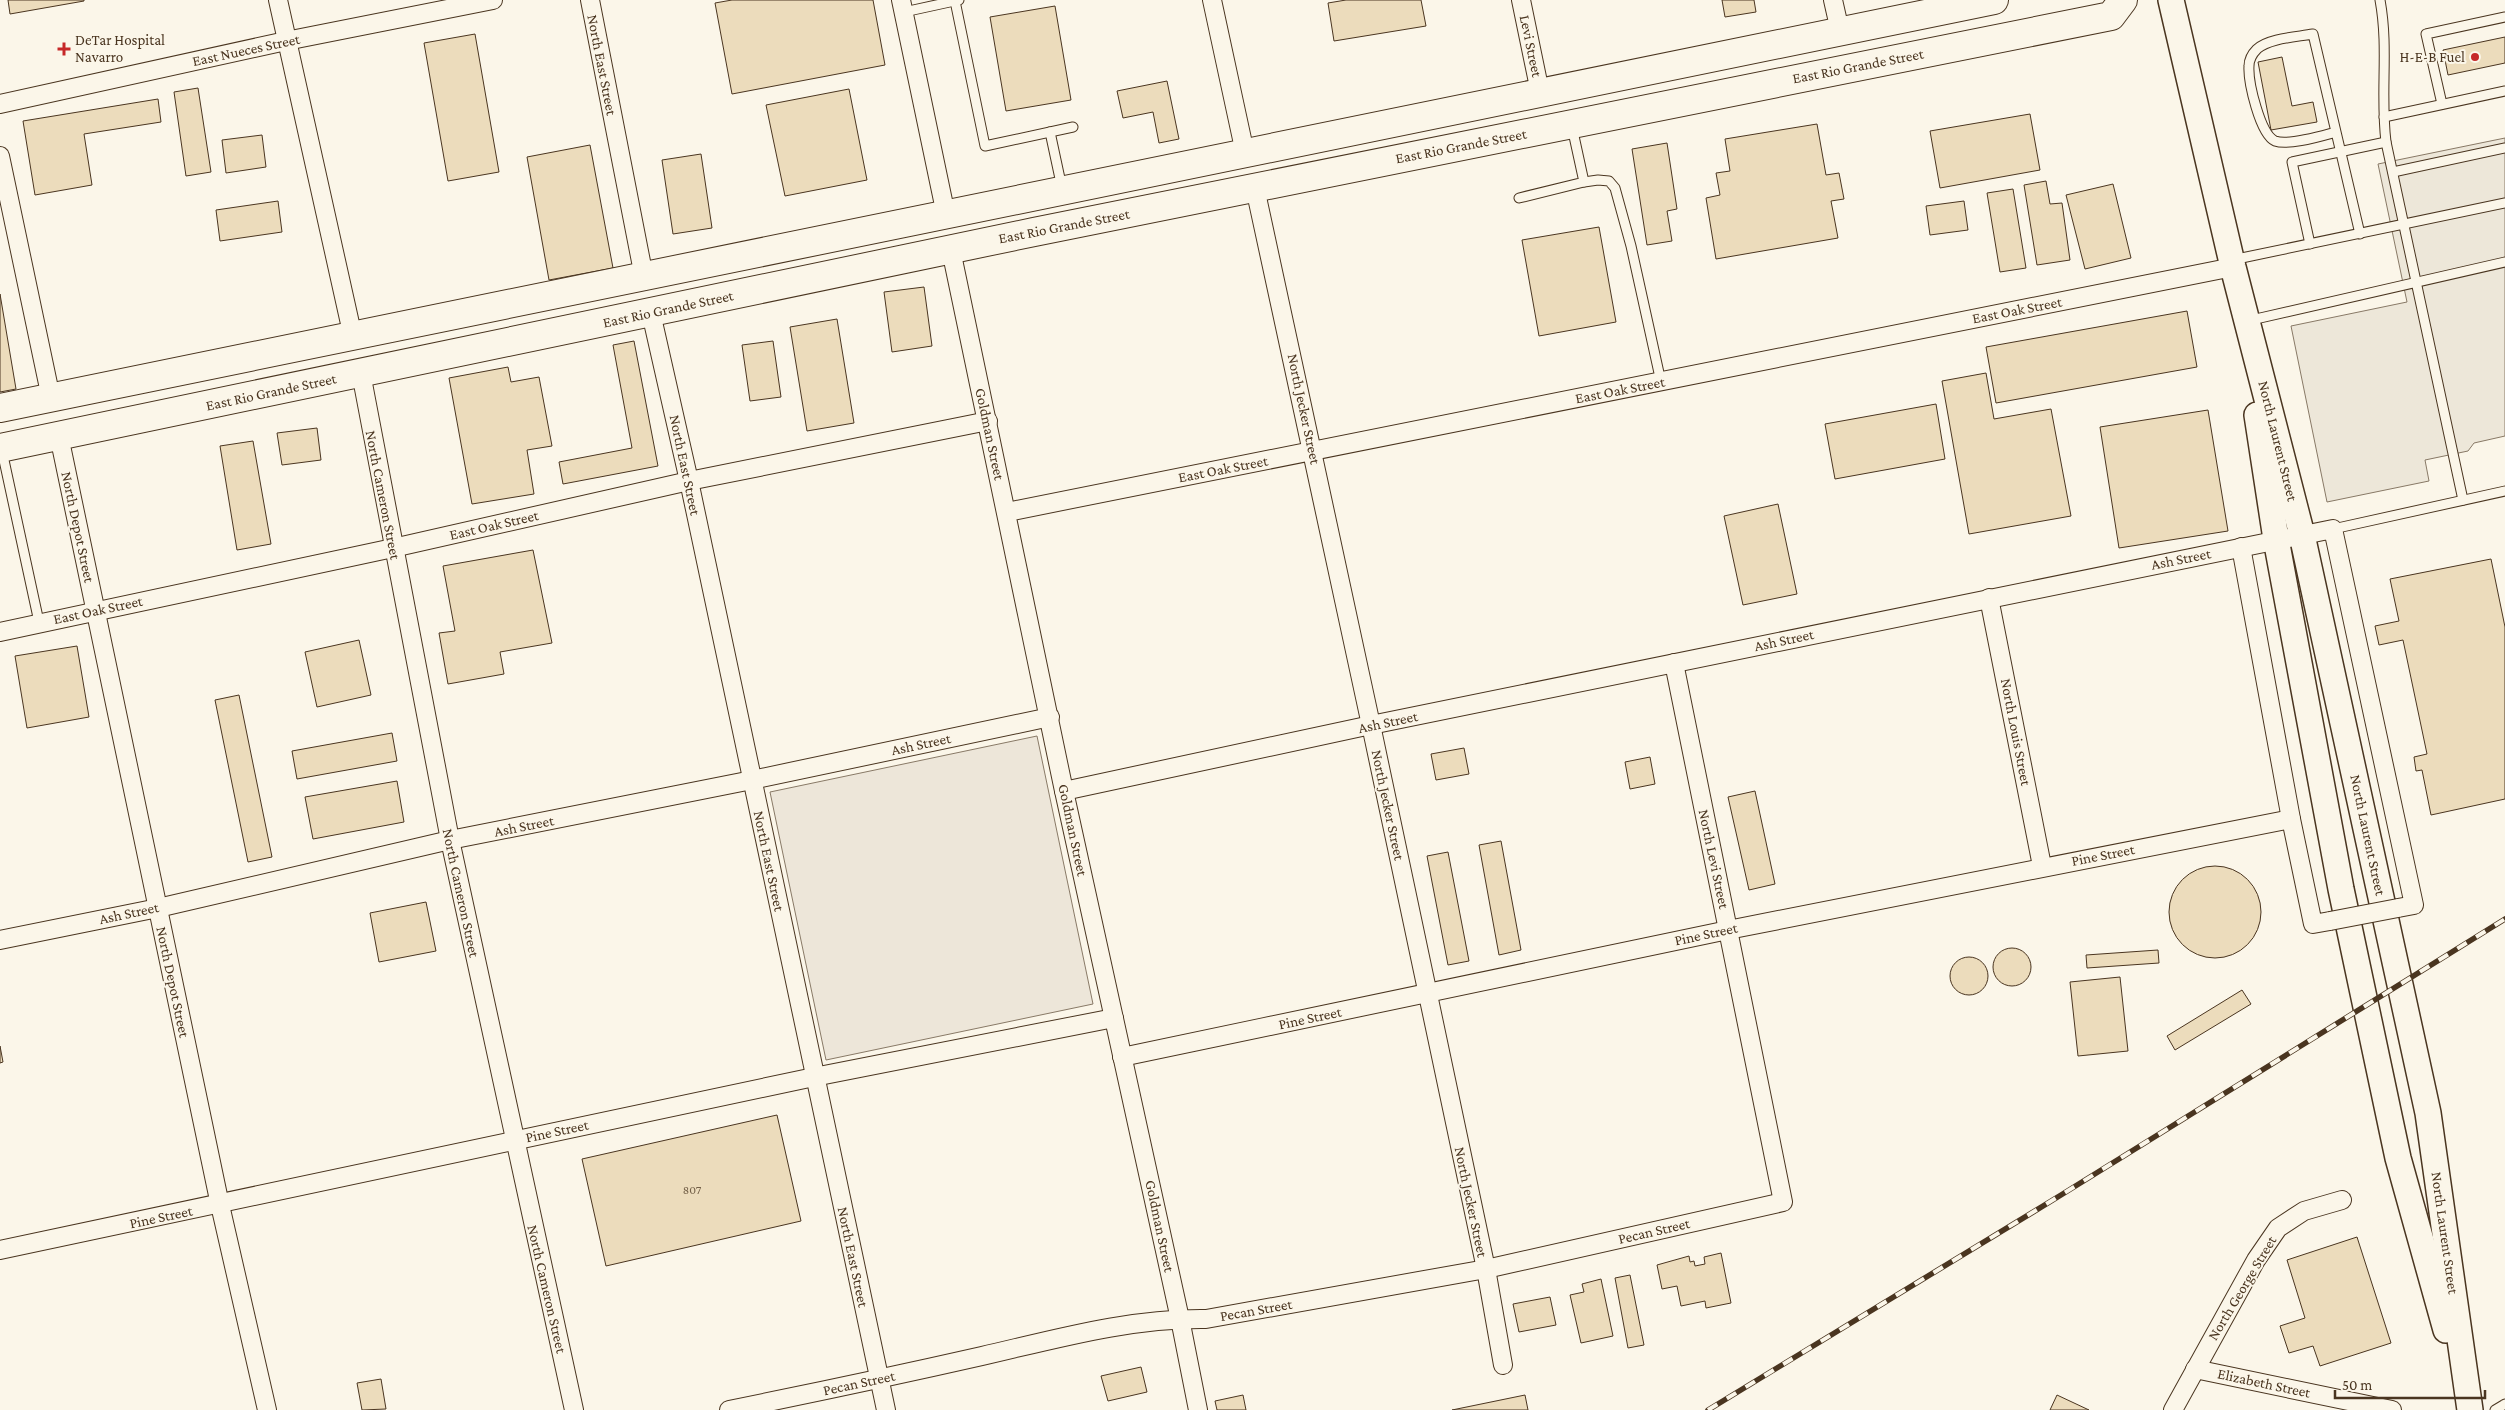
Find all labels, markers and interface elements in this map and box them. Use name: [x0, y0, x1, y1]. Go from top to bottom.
street label: North East Street: [584, 13, 620, 118]
street label: Levi Street: [1517, 14, 1546, 79]
street label: East Nueces Street: [191, 31, 302, 69]
place label: DeTar Hospital Navarro: [75, 32, 165, 65]
marker: DeTar Hospital Navarro: [57, 42, 71, 56]
street label: East Rio Grande Street: [1791, 45, 1926, 87]
place label: H-E-B Fuel: [2399, 49, 2465, 65]
marker: H-E-B Fuel: [2469, 51, 2481, 63]
street label: East Rio Grande Street: [1394, 125, 1529, 167]
street label: East Rio Grande Street: [997, 205, 1132, 247]
street label: East Rio Grande Street: [601, 287, 736, 331]
street label: East Oak Street: [1971, 293, 2064, 327]
street label: North Jecker Street: [1284, 352, 1324, 467]
street label: East Rio Grande Street: [204, 370, 339, 414]
street label: East Oak Street: [1574, 373, 1667, 407]
street label: North Laurent Street: [2255, 379, 2301, 504]
street label: Goldman Street: [972, 386, 1008, 483]
street label: North East Street: [667, 413, 704, 518]
street label: North Cameron Street: [363, 429, 404, 562]
street label: East Oak Street: [1177, 452, 1270, 486]
street label: North Depot Street: [57, 470, 98, 585]
street label: East Oak Street: [448, 507, 541, 543]
street label: Ash Street: [2150, 545, 2213, 573]
street label: East Oak Street: [52, 593, 145, 627]
street label: Ash Street: [1753, 626, 1816, 654]
street label: North Louis Street: [1998, 677, 2034, 788]
street label: Ash Street: [1357, 708, 1420, 736]
street label: Ash Street: [890, 730, 953, 758]
street label: North Jecker Street: [1368, 748, 1408, 863]
street label: North Laurent Street: [2347, 773, 2389, 898]
street label: Goldman Street: [1055, 782, 1091, 879]
street label: North Levi Street: [1696, 808, 1733, 911]
street label: North East Street: [751, 809, 788, 914]
street label: Ash Street: [493, 812, 556, 840]
street label: North Cameron Street: [440, 827, 483, 960]
street label: Pine Street: [2070, 841, 2137, 869]
street label: Ash Street: [98, 899, 161, 927]
street label: Pine Street: [1673, 919, 1740, 948]
street label: North Depot Street: [152, 925, 193, 1040]
street label: Pine Street: [1277, 1003, 1344, 1032]
street label: Pine Street: [524, 1116, 591, 1145]
street label: North Jecker Street: [1451, 1145, 1491, 1260]
street label: North Laurent Street: [2428, 1171, 2462, 1296]
street label: Goldman Street: [1142, 1178, 1178, 1275]
house number: 807: [683, 1183, 702, 1197]
street label: Pine Street: [128, 1202, 195, 1231]
street label: North East Street: [835, 1205, 872, 1310]
street label: Pecan Street: [1617, 1215, 1692, 1247]
street label: North Cameron Street: [524, 1223, 570, 1356]
street label: North George Street: [2205, 1232, 2281, 1344]
street label: Pecan Street: [1219, 1296, 1294, 1324]
street label: Elizabeth Street: [2216, 1365, 2313, 1401]
street label: Pecan Street: [822, 1367, 897, 1398]
scale bar: [2335, 1368, 2485, 1400]
text: 50 m: [2342, 1377, 2372, 1393]

